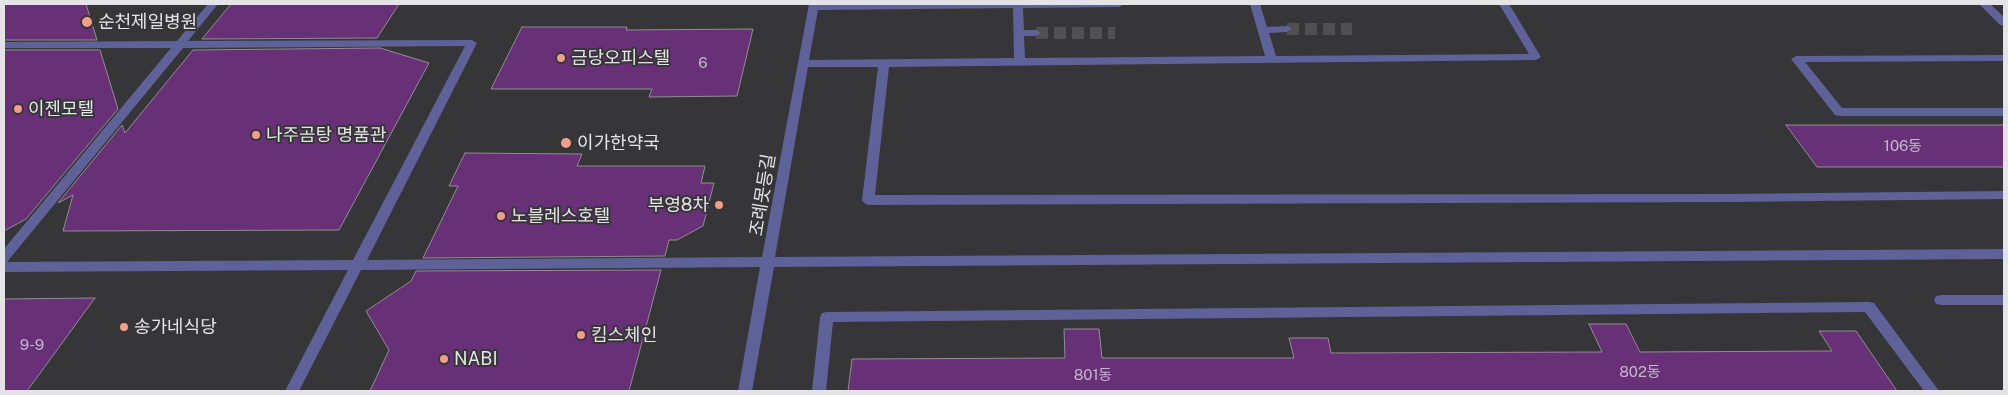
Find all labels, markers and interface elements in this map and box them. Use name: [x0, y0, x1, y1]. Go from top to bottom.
place label: 순천제일병원: [98, 11, 197, 33]
marker: 순천제일병원: [80, 15, 94, 29]
place label: 금당오피스텔: [571, 47, 670, 69]
marker: 금당오피스텔: [555, 52, 567, 64]
house number: 6: [698, 54, 708, 72]
place label: 이젠모텔: [28, 98, 94, 120]
marker: 이젠모텔: [12, 103, 24, 115]
place label: 나주곰탕 명품관: [266, 124, 386, 146]
marker: 나주곰탕 명품관: [250, 129, 262, 141]
place label: 이가한약국: [577, 132, 660, 154]
marker: 이가한약국: [559, 136, 573, 150]
house number: 106동: [1884, 137, 1922, 155]
street label: 조례못등길: [746, 152, 780, 238]
place label: 부영8차: [648, 194, 709, 216]
marker: 부영8차: [713, 199, 725, 211]
place label: 노블레스호텔: [511, 205, 610, 227]
marker: 노블레스호텔: [495, 210, 507, 222]
place label: 송가네식당: [134, 316, 217, 338]
marker: 송가네식당: [118, 321, 130, 333]
place label: 킴스체인: [591, 324, 657, 346]
marker: 킴스체인: [575, 329, 587, 341]
house number: 9-9: [20, 336, 44, 354]
place label: NABI: [454, 348, 498, 370]
marker: NABI: [438, 353, 450, 365]
house number: 802동: [1619, 363, 1661, 381]
house number: 801동: [1074, 366, 1112, 384]

